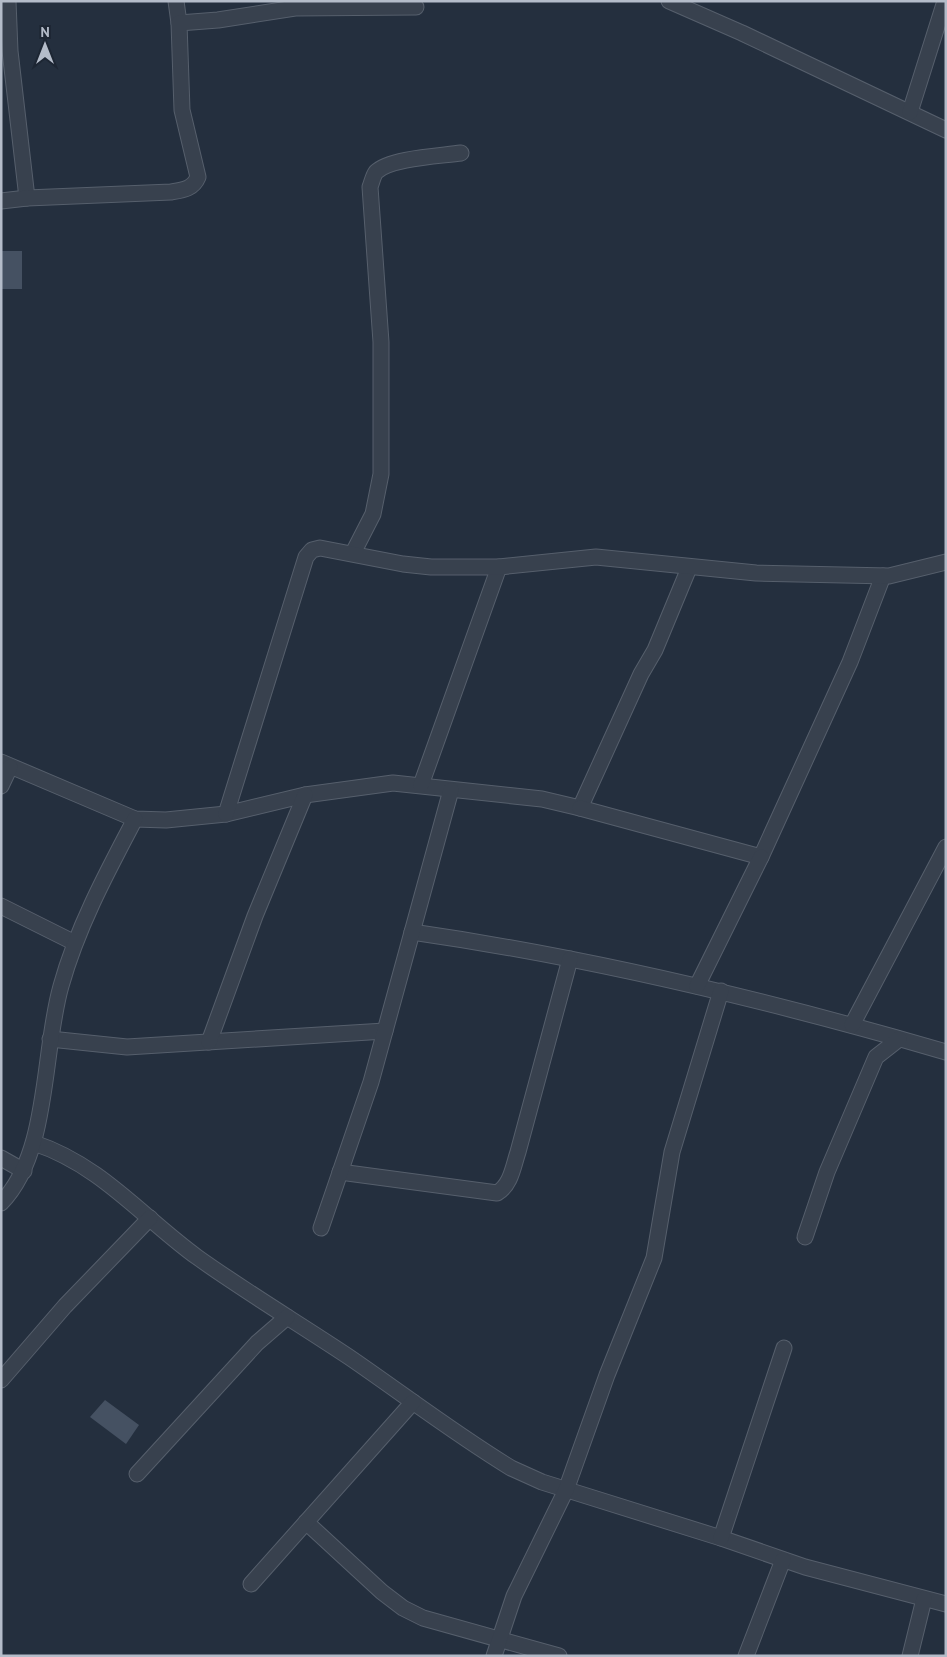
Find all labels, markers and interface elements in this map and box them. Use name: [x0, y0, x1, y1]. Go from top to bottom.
north arrow: [20, 20, 70, 70]
text: N: [40, 23, 50, 41]

